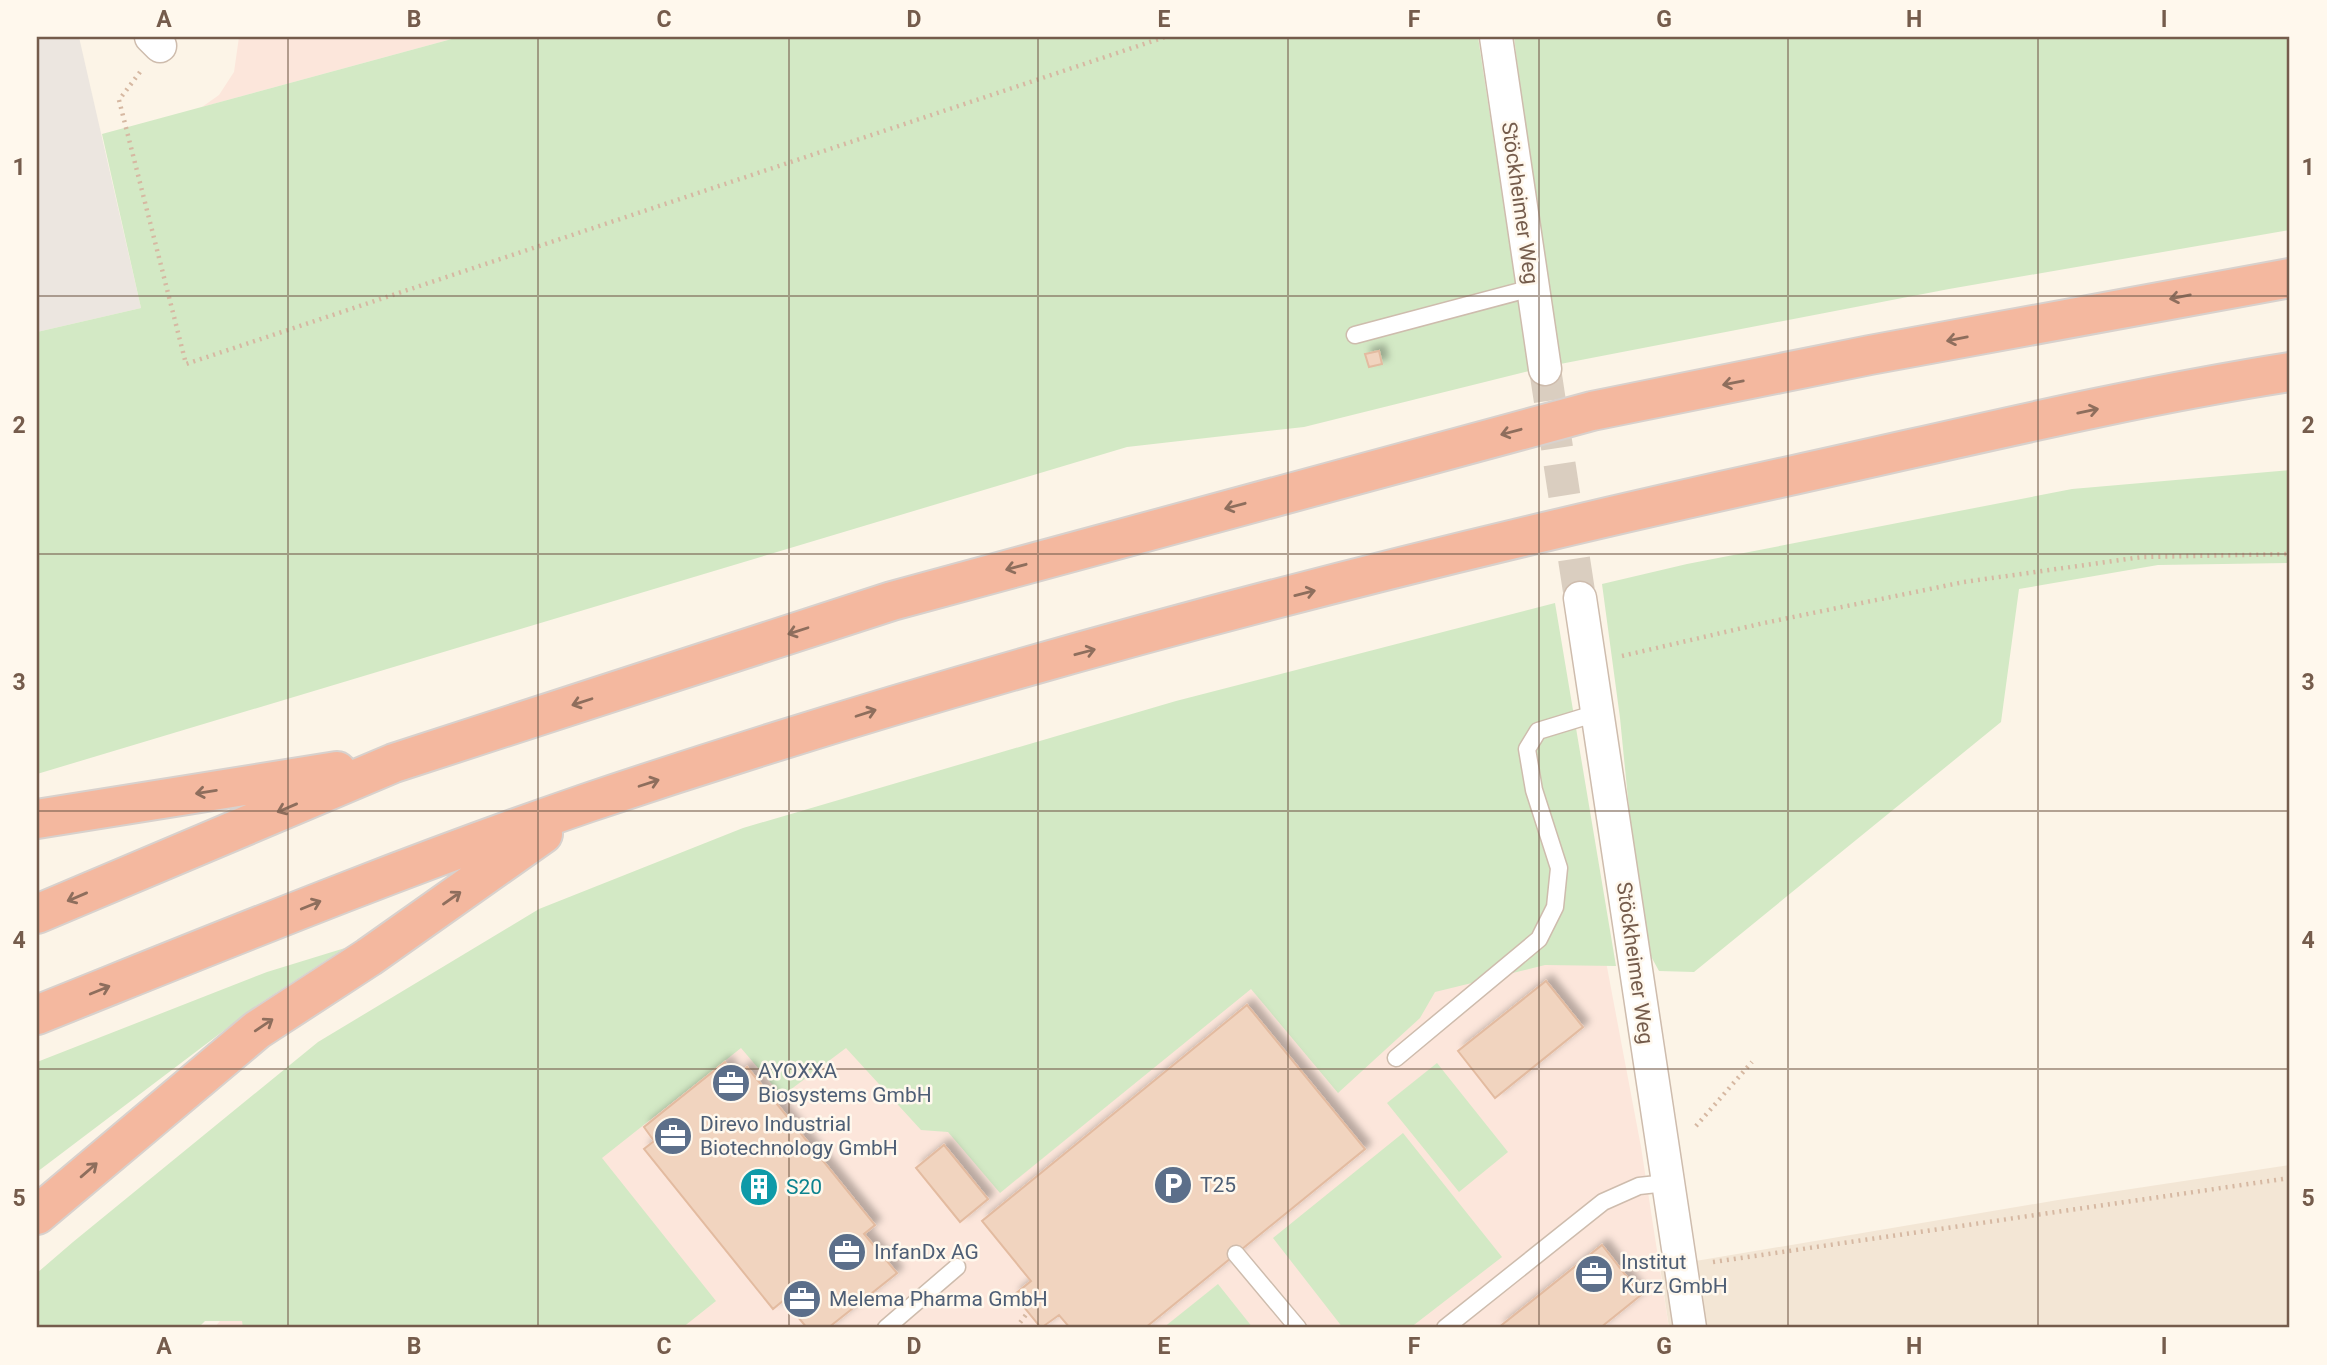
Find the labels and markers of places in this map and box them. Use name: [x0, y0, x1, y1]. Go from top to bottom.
place label: AYOXXA Biosystems GmbH: [758, 1059, 932, 1107]
office icon: AYOXXA Biosystems GmbH: [710, 1062, 752, 1104]
place label: Direvo Industrial Biotechnology GmbH: [700, 1112, 898, 1160]
office icon: Direvo Industrial Biotechnology GmbH: [652, 1115, 694, 1157]
parking icon: T25: [1152, 1164, 1194, 1206]
building icon: S20: [738, 1166, 780, 1208]
place label: T25: [1200, 1173, 1236, 1197]
place label: S20: [786, 1175, 822, 1199]
office icon: InfanDx AG: [826, 1231, 868, 1273]
place label: InfanDx AG: [874, 1240, 979, 1264]
place label: Institut Kurz GmbH: [1621, 1250, 1728, 1298]
office icon: Institut Kurz GmbH: [1573, 1253, 1615, 1295]
office icon: Melema Pharma GmbH: [781, 1278, 823, 1320]
place label: Melema Pharma GmbH: [829, 1287, 1048, 1311]

